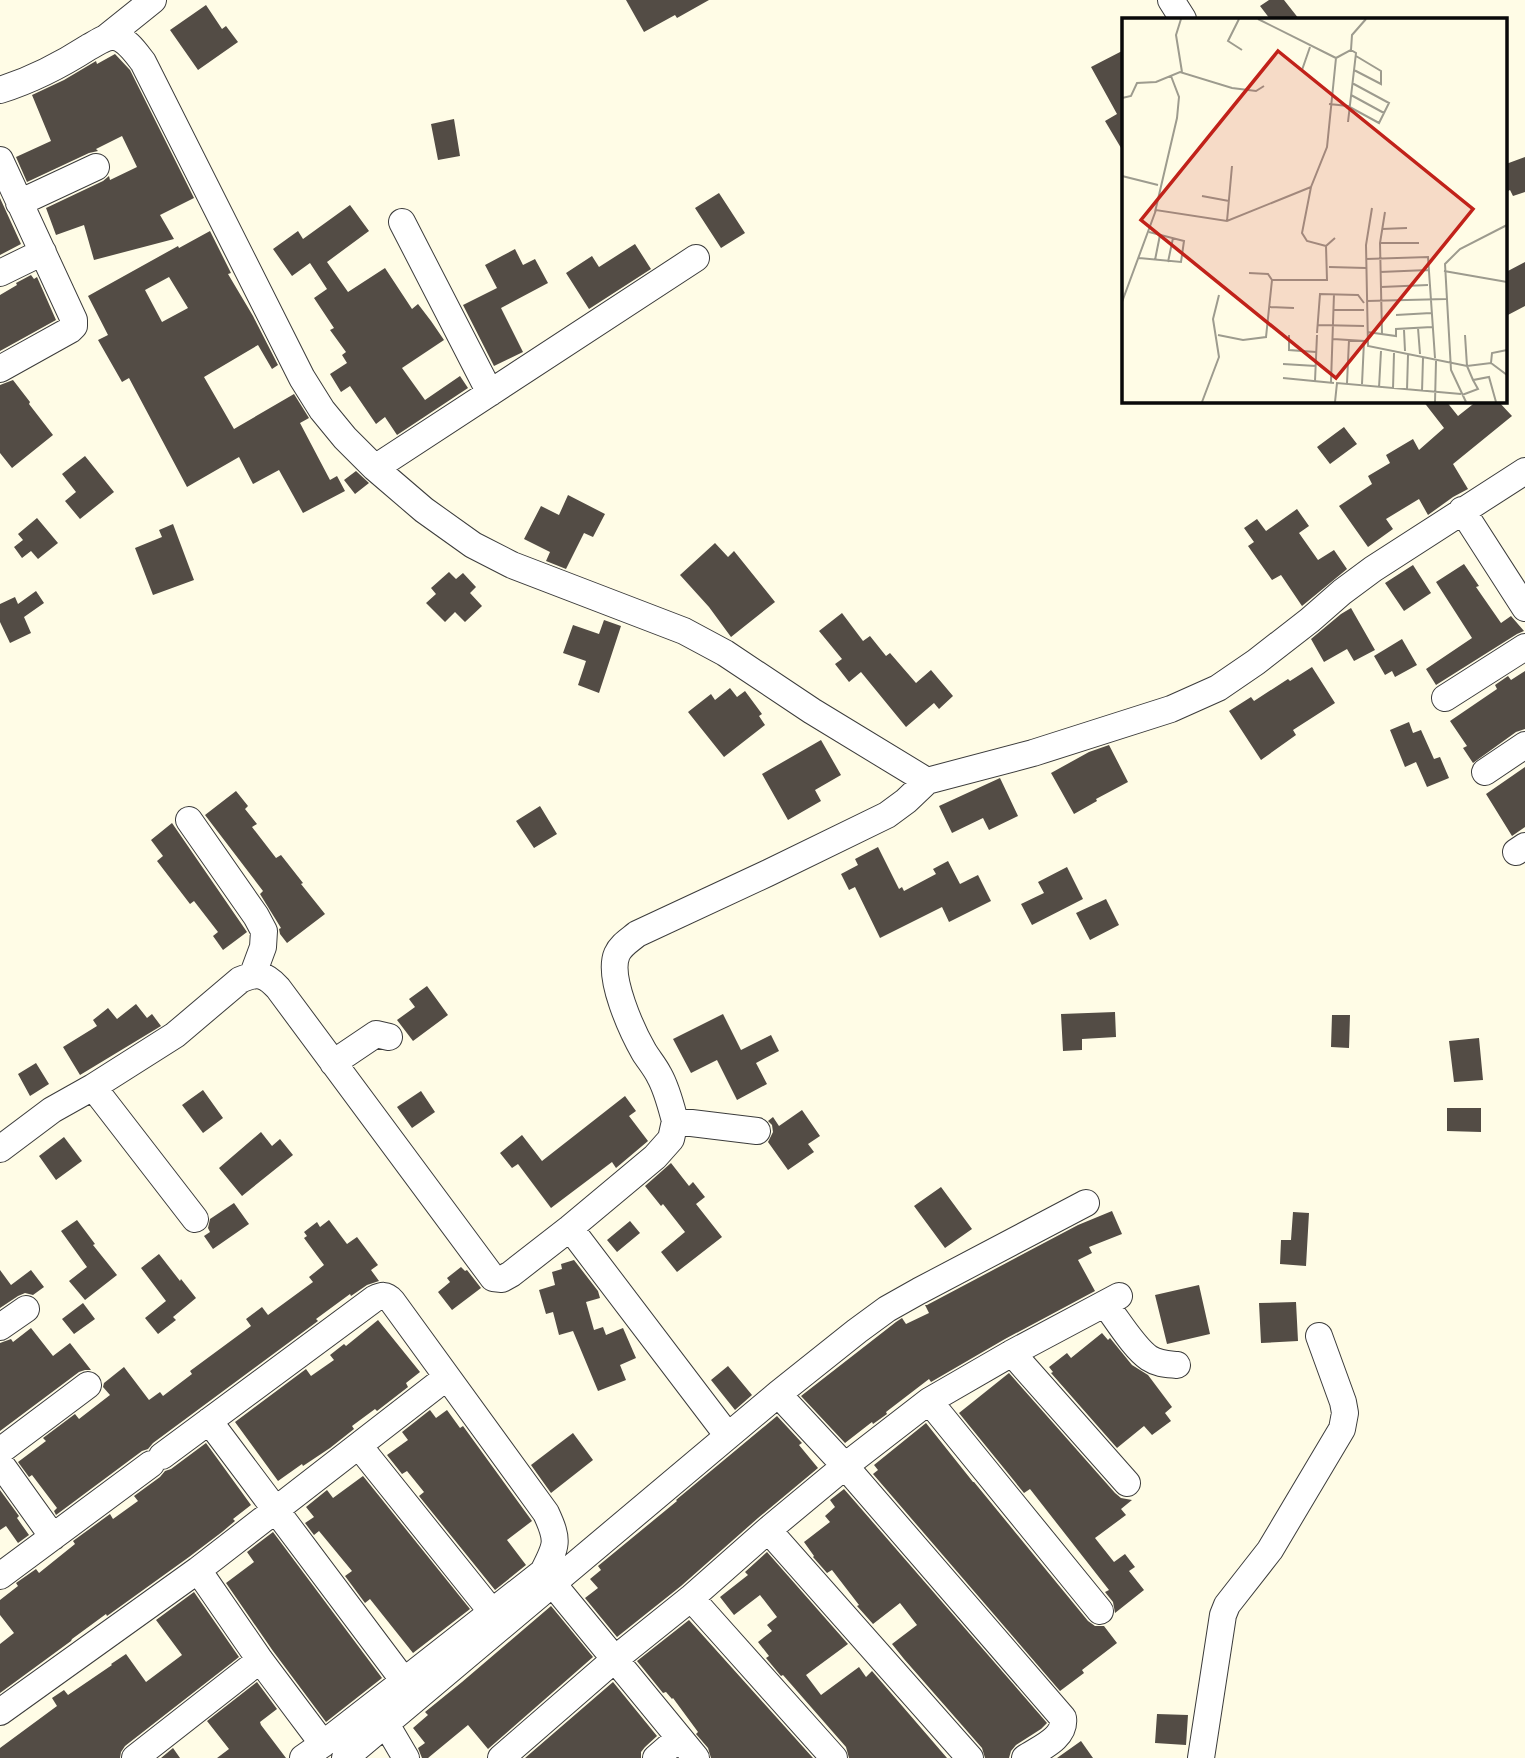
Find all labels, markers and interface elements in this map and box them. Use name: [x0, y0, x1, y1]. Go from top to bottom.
inset map: [1122, 18, 1508, 402]

